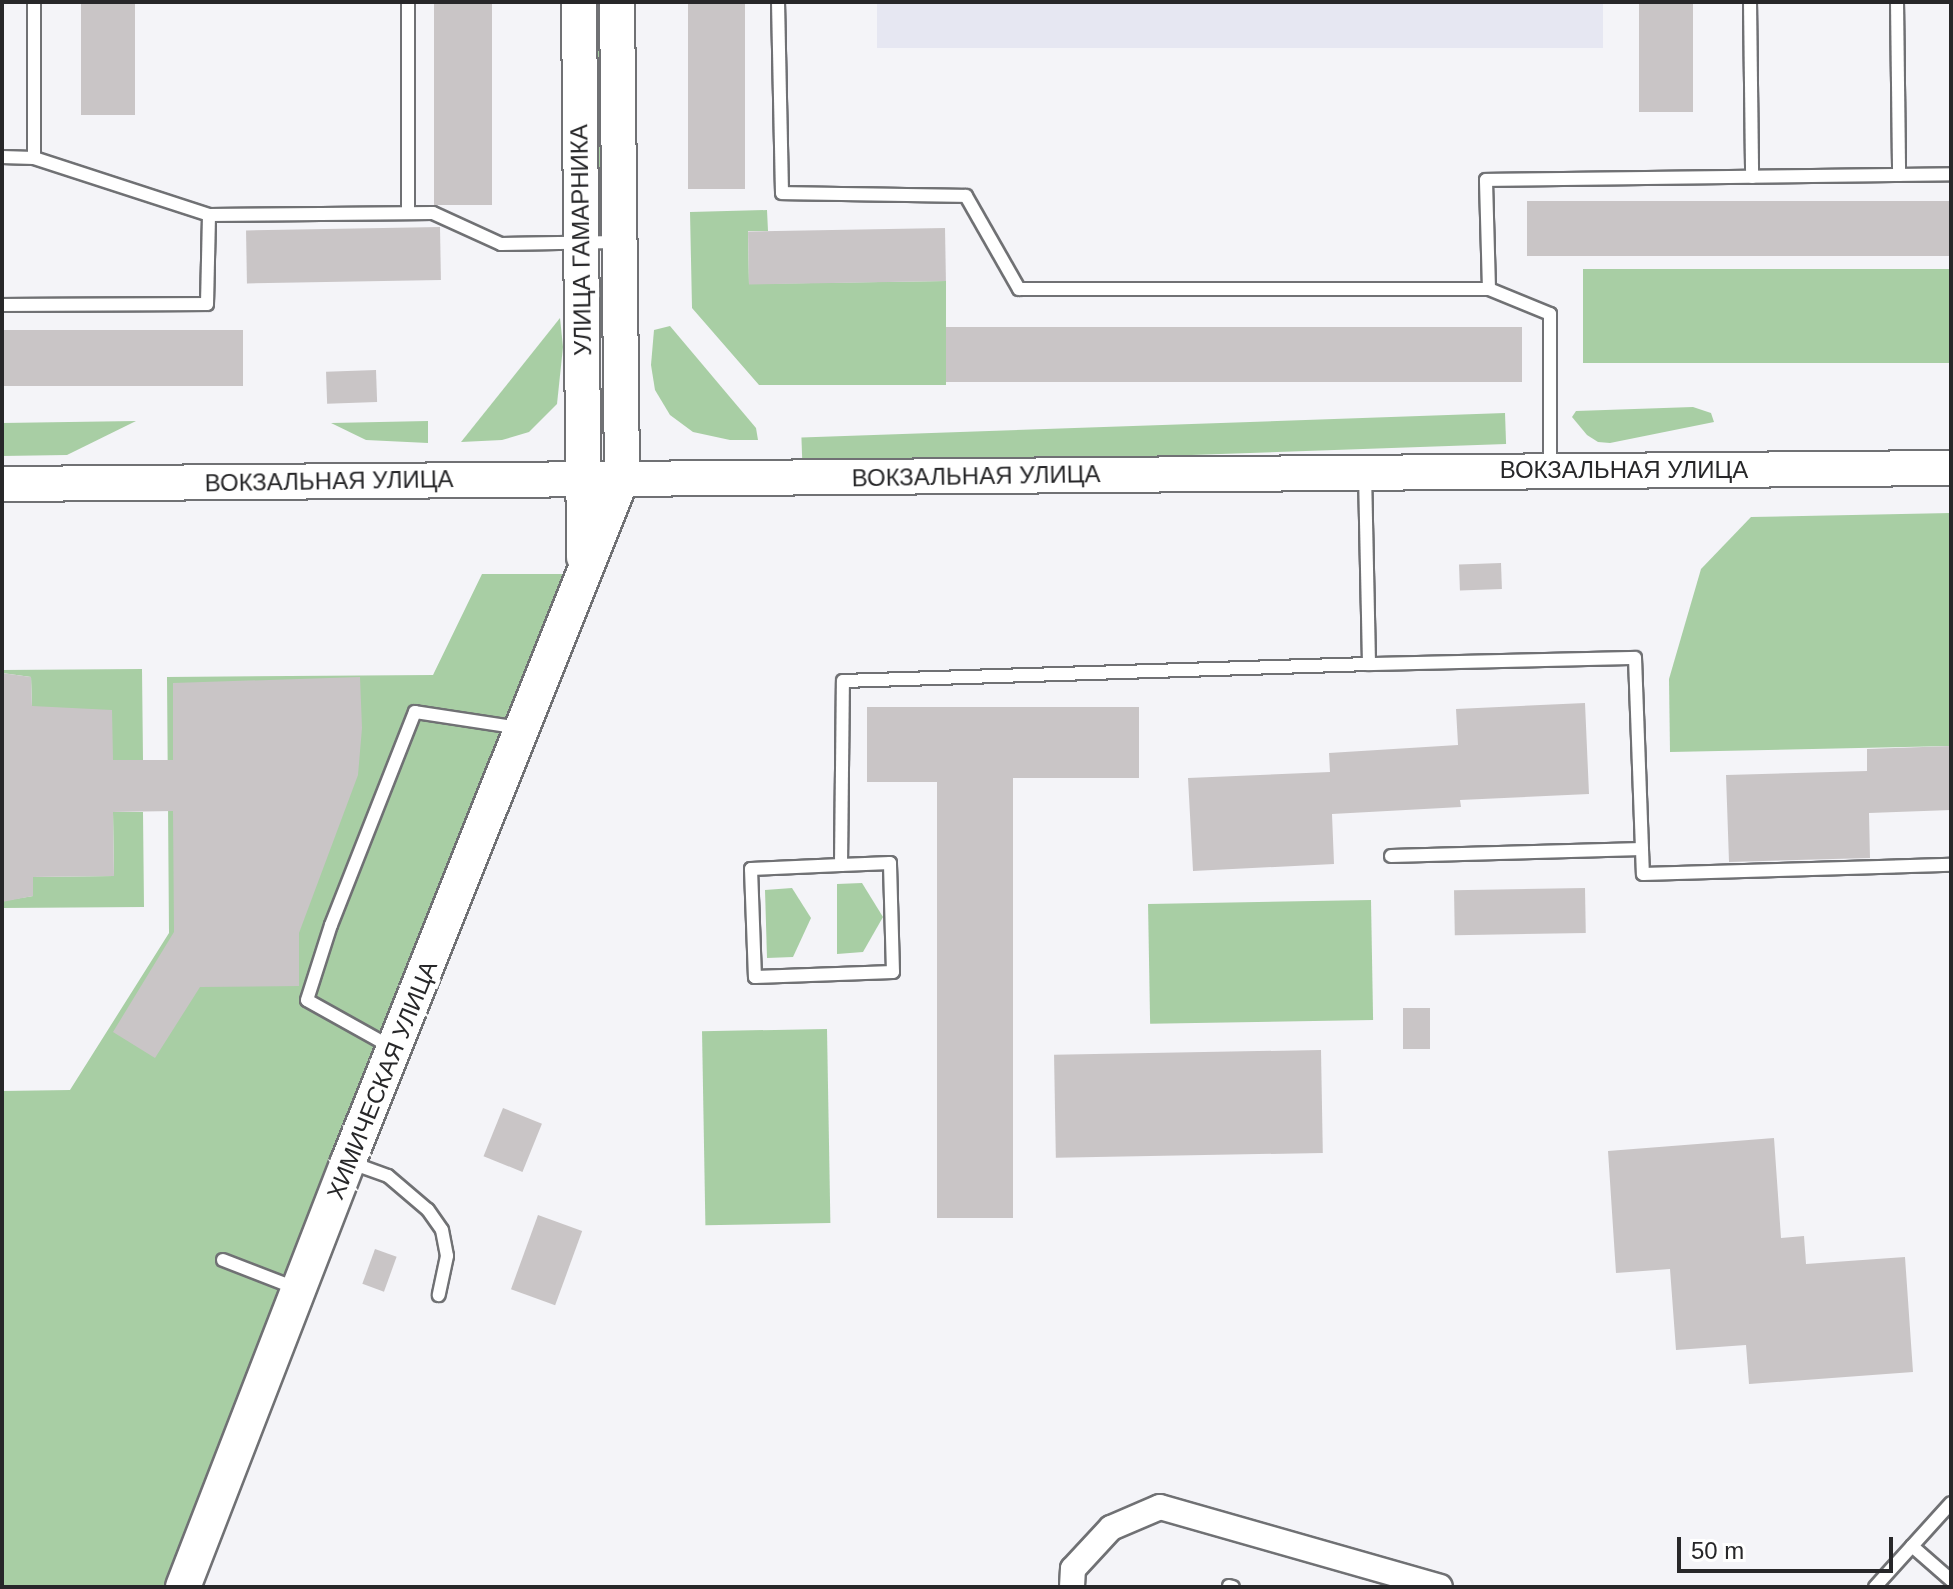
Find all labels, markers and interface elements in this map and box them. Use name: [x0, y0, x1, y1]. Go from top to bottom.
street label: УЛИЦА ГАМАРНИКА: [565, 124, 597, 356]
street label: ВОКЗАЛЬНАЯ УЛИЦА: [1500, 456, 1748, 484]
street label: ВОКЗАЛЬНАЯ УЛИЦА: [851, 459, 1101, 493]
street label: ВОКЗАЛЬНАЯ УЛИЦА: [204, 464, 454, 498]
street label: ХИМИЧЕСКАЯ УЛИЦА: [321, 956, 443, 1204]
scale bar: [1681, 1521, 1897, 1571]
text: 50 m: [1691, 1537, 1744, 1564]

